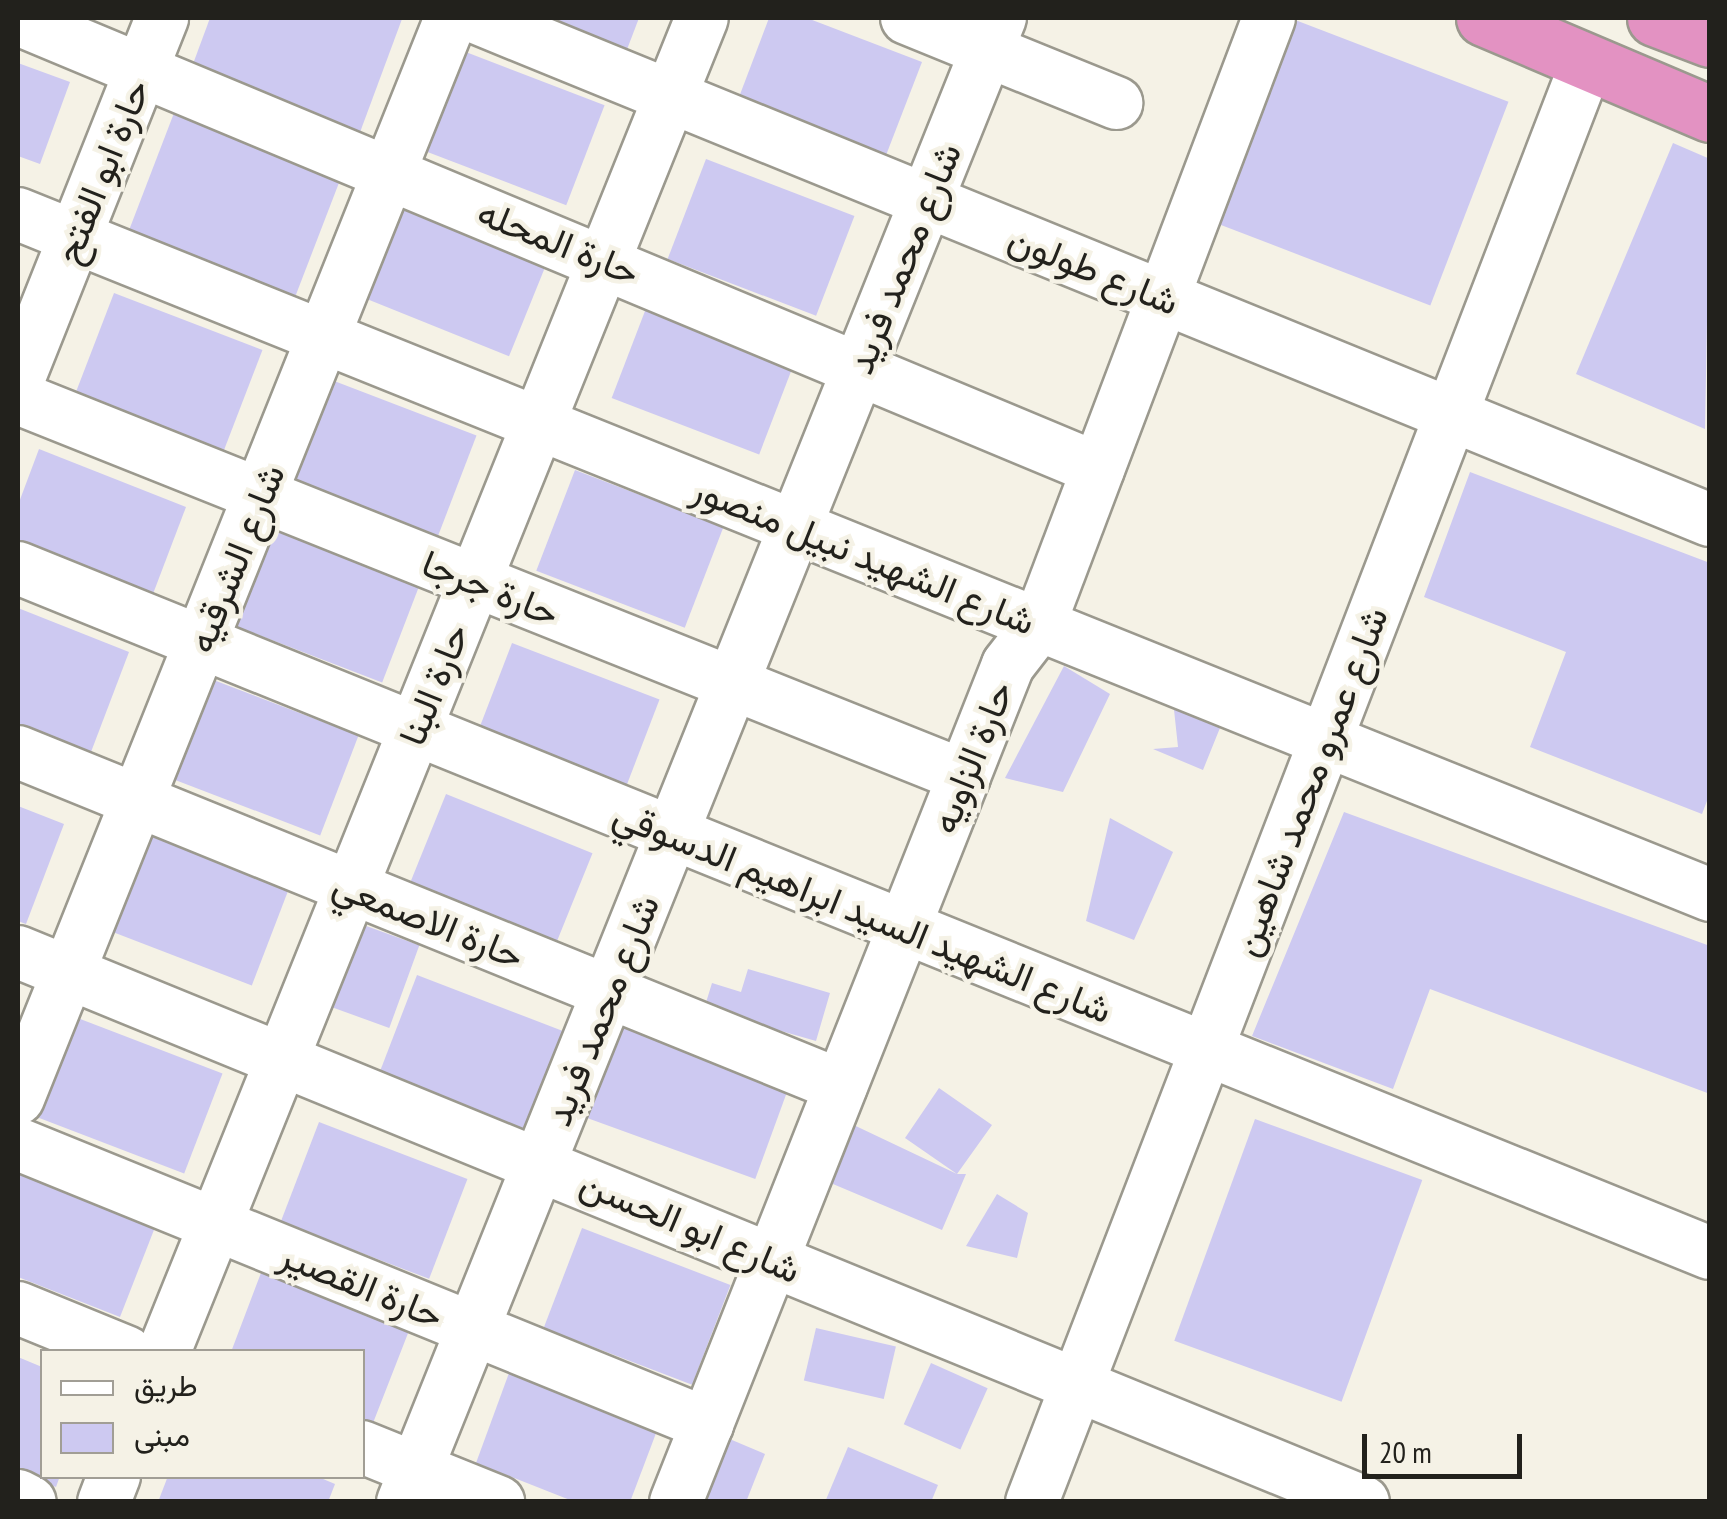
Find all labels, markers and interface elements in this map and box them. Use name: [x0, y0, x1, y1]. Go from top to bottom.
street label: حارة ابو الفتح: [43, 72, 159, 270]
street label: شارع محمد فريد: [836, 136, 970, 380]
street label: حارة المحله: [471, 188, 647, 294]
street label: شارع طولون: [1002, 214, 1186, 324]
street label: شارع الشرقيه: [177, 457, 293, 659]
street label: شارع الشهيد نبيل منصور: [686, 464, 1042, 644]
street label: حارة جرجا: [416, 539, 566, 635]
street label: شارع عمرو محمد شاهين: [1221, 600, 1397, 962]
street label: حارة البنا: [388, 617, 478, 751]
street label: حارة الزاويه: [920, 674, 1022, 840]
street label: شارع الشهيد السيد ابراهيم الدسوقي: [607, 790, 1119, 1032]
street label: حارة الاصمعي: [327, 860, 531, 978]
street label: شارع محمد فريد: [534, 888, 668, 1132]
street label: شارع ابو الحسن: [574, 1158, 808, 1292]
street label: حارة القصير: [274, 1231, 450, 1337]
legend: [40, 1349, 365, 1479]
text: طريق: [134, 1365, 198, 1404]
scale bar: [1367, 1414, 1527, 1476]
text: مبنى: [134, 1415, 190, 1454]
text: 20 m: [1379, 1432, 1432, 1471]

